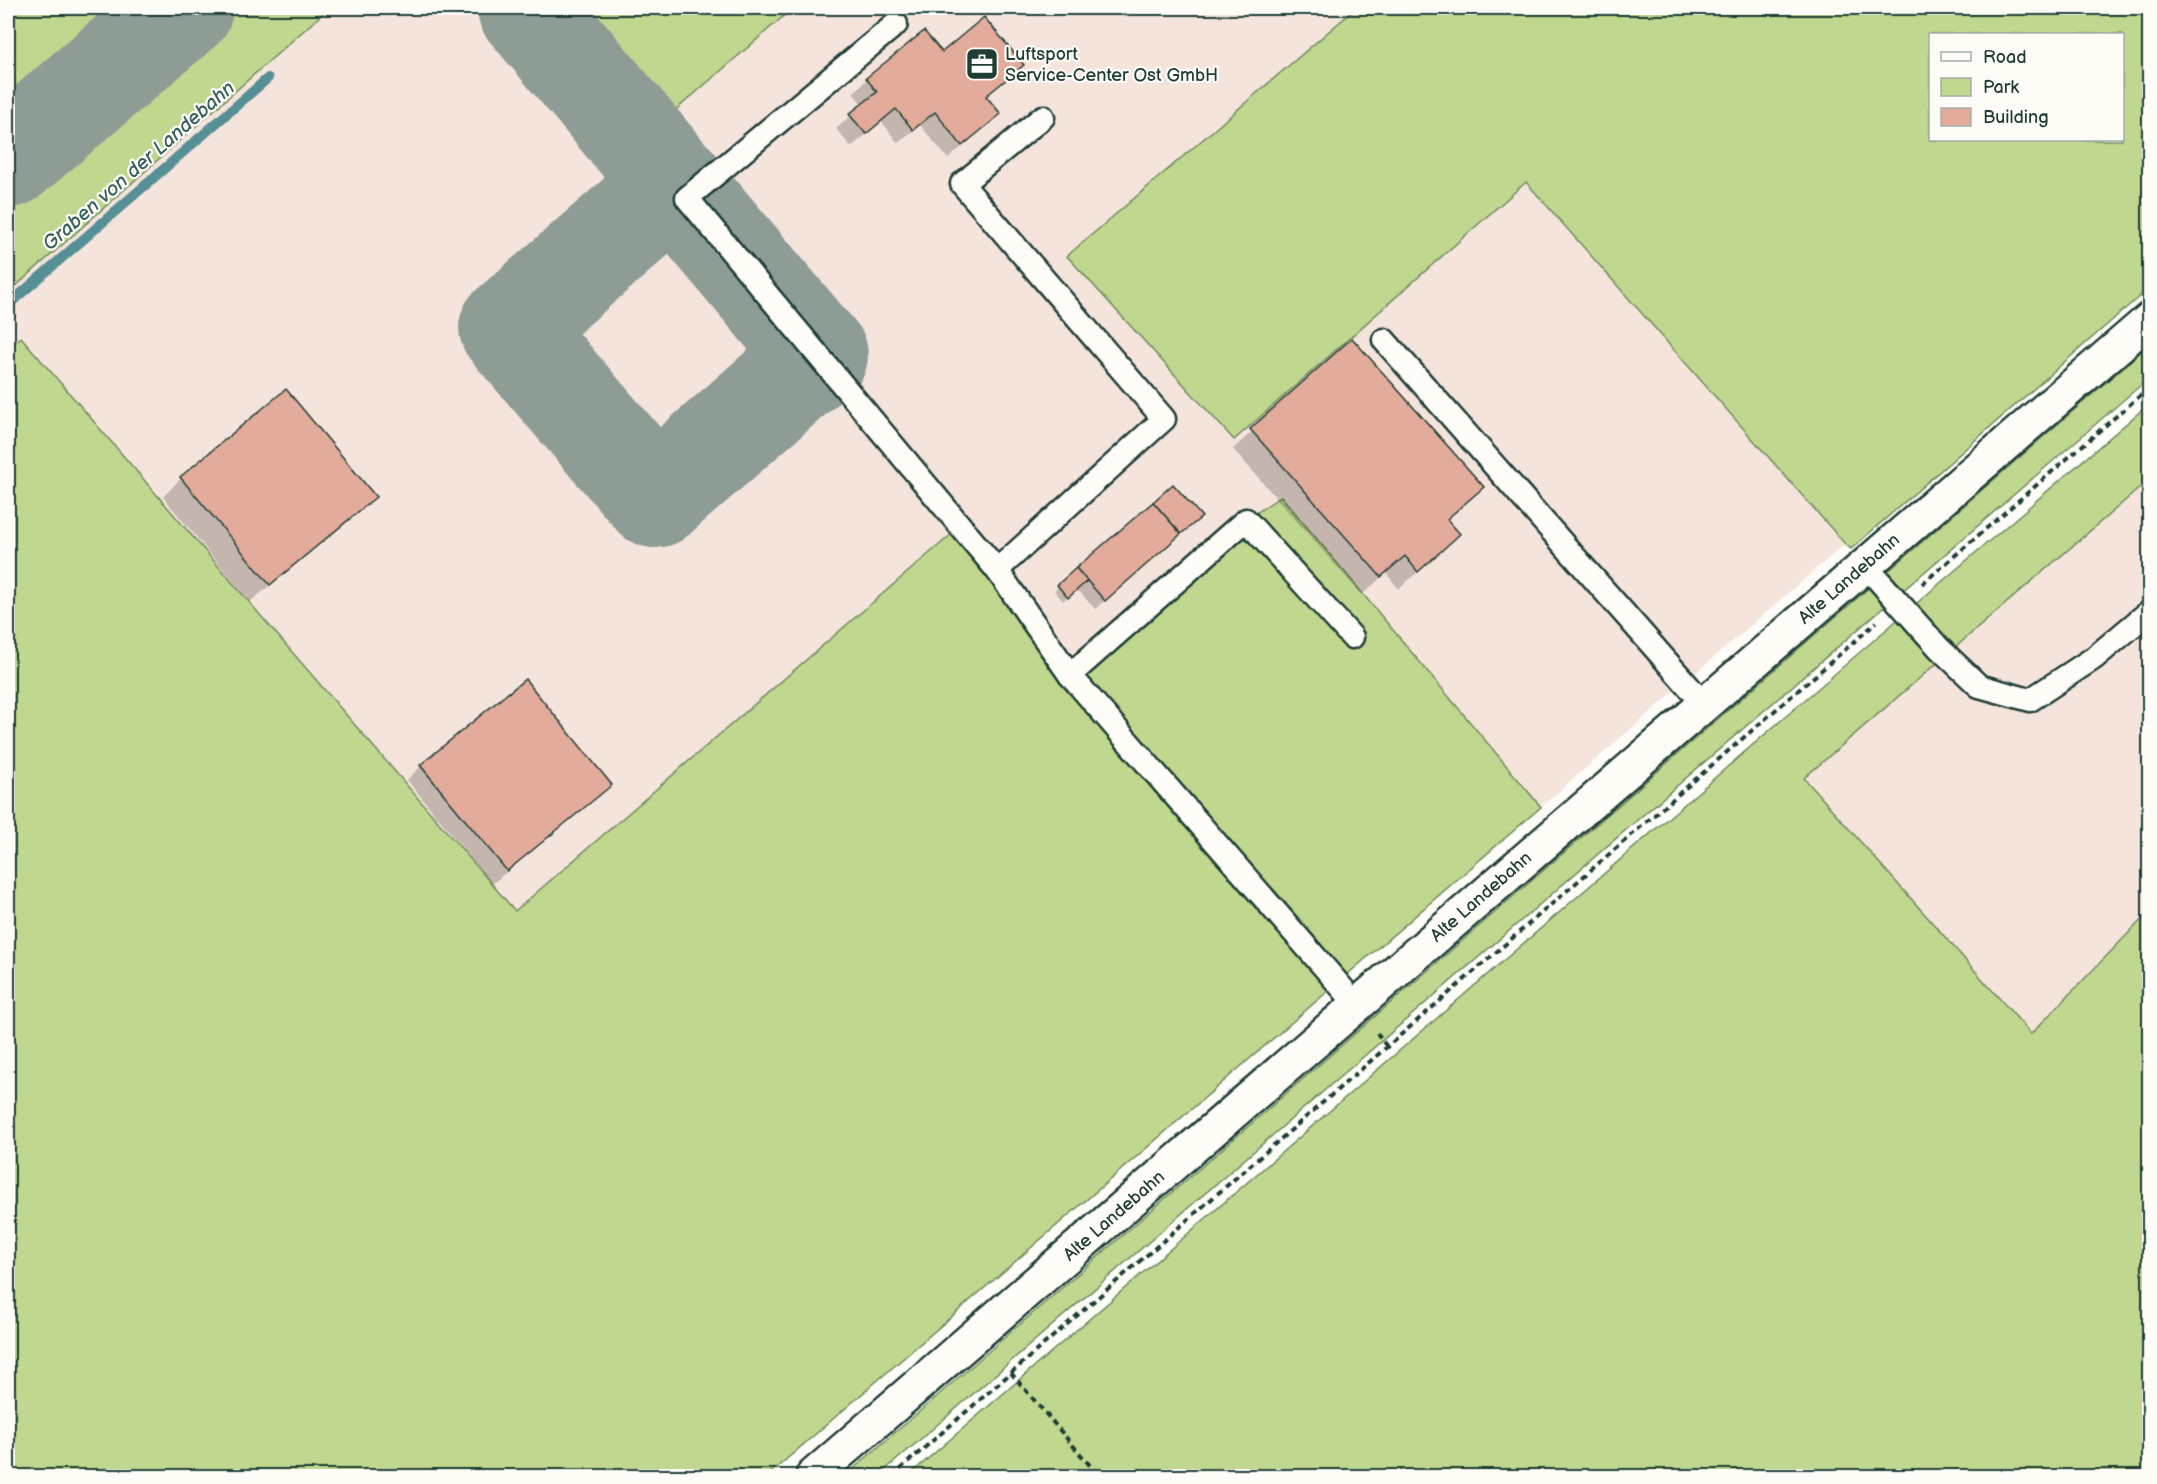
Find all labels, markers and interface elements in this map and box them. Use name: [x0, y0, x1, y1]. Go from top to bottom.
legend: [1929, 33, 2124, 141]
place label: Luftsport Service-Center Ost GmbH: [1005, 44, 1218, 86]
office icon: Luftsport Service-Center Ost GmbH: [964, 46, 1000, 82]
text: Road: [1983, 47, 2027, 68]
water label: Graben von der Landebahn: [38, 76, 240, 256]
text: Park: [1983, 77, 2019, 98]
text: Building: [1983, 107, 2049, 128]
street label: Alte Landebahn: [1794, 529, 1904, 629]
street label: Alte Landebahn: [1426, 847, 1536, 947]
street label: Alte Landebahn: [1059, 1166, 1169, 1266]

